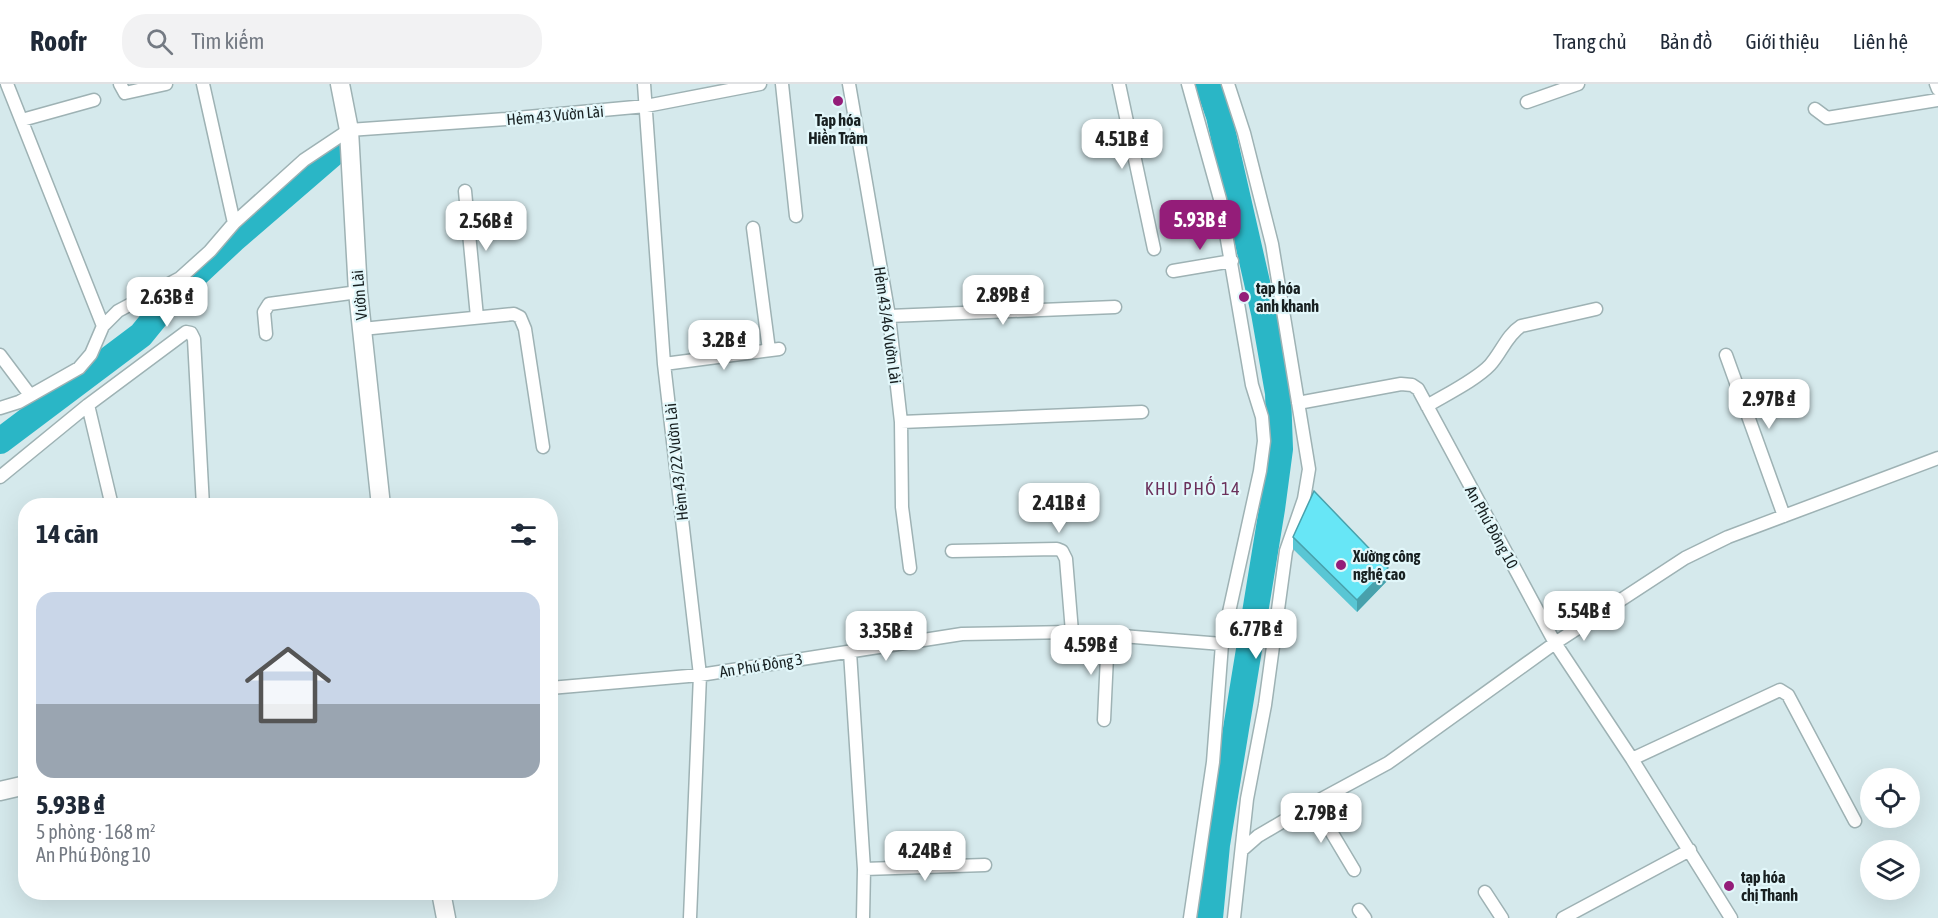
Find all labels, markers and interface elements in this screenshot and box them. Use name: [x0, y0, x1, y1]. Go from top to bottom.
search box: [122, 14, 542, 68]
text: Roofr: [30, 25, 86, 57]
icon: search: [143, 25, 176, 58]
text: Tìm kiếm: [191, 28, 264, 54]
text: Trang chủ: [1553, 29, 1627, 53]
text: Bản đồ: [1660, 29, 1712, 53]
text: Giới thiệu: [1745, 29, 1820, 53]
text: Liên hệ: [1853, 29, 1908, 53]
marker: Tạp hóa Hiền Trâm: [831, 94, 845, 108]
street label: Hẻm 43 Vườn Lài: [506, 102, 604, 128]
place label: Tạp hóa Hiền Trâm: [808, 111, 868, 147]
pin: 4.51B ₫: [1067, 119, 1177, 170]
text: 4.51B ₫: [1096, 127, 1148, 150]
pin: 5.93B ₫: [1145, 200, 1255, 251]
pin: 2.56B ₫: [431, 201, 541, 252]
text: 5.93B ₫: [1174, 208, 1226, 231]
text: 2.56B ₫: [460, 209, 512, 232]
street label: Hẻm 43/46 Vườn Lài: [871, 265, 905, 385]
street label: Vườn Lài: [348, 269, 370, 321]
pin: 2.89B ₫: [948, 275, 1058, 326]
pin: 2.63B ₫: [112, 277, 222, 328]
place label: tạp hóa anh khanh: [1255, 279, 1319, 315]
text: 2.89B ₫: [977, 283, 1029, 306]
text: 2.63B ₫: [141, 285, 193, 308]
marker: tạp hóa anh khanh: [1237, 290, 1251, 304]
pin: 3.2B ₫: [675, 320, 773, 371]
text: 3.2B ₫: [702, 328, 746, 351]
pin: 2.97B ₫: [1714, 379, 1824, 430]
text: 2.97B ₫: [1743, 387, 1795, 410]
street label: Hẻm 43/22 Vườn Lài: [661, 402, 691, 522]
district label: KHU PHỐ 14: [1145, 476, 1241, 499]
pin: 2.41B ₫: [1004, 483, 1114, 534]
street label: An Phú Đông 10: [1461, 483, 1522, 572]
text: 2.41B ₫: [1033, 491, 1085, 514]
icon: filters: [507, 518, 540, 551]
text: 14 căn: [36, 519, 98, 549]
place label: Xường công nghệ cao: [1352, 547, 1420, 583]
marker: Xường công nghệ cao: [1334, 558, 1348, 572]
pin: 5.54B ₫: [1529, 591, 1639, 642]
text: 5.54B ₫: [1558, 599, 1610, 622]
pin: 6.77B ₫: [1201, 609, 1311, 660]
pin: 3.35B ₫: [831, 611, 941, 662]
text: 6.77B ₫: [1230, 617, 1282, 640]
text: 3.35B ₫: [860, 619, 912, 642]
pin: 4.59B ₫: [1036, 625, 1146, 676]
icon: home: [234, 631, 342, 739]
text: 4.59B ₫: [1065, 633, 1117, 656]
street label: An Phú Đông 3: [718, 650, 804, 681]
map controls: [1860, 768, 1920, 900]
button: locate: [1860, 768, 1920, 828]
text: 5.93B ₫: [36, 790, 105, 820]
pin: 2.79B ₫: [1266, 793, 1376, 844]
text: 2.79B ₫: [1295, 801, 1347, 824]
text: 5 phòng · 168 m²: [36, 820, 156, 843]
pin: 4.24B ₫: [870, 831, 980, 882]
text: 4.24B ₫: [899, 839, 951, 862]
button: layers: [1860, 840, 1920, 900]
text: An Phú Đông 10: [36, 843, 151, 866]
place label: tạp hóa chị Thanh: [1740, 868, 1798, 904]
marker: tạp hóa chị Thanh: [1722, 879, 1736, 893]

